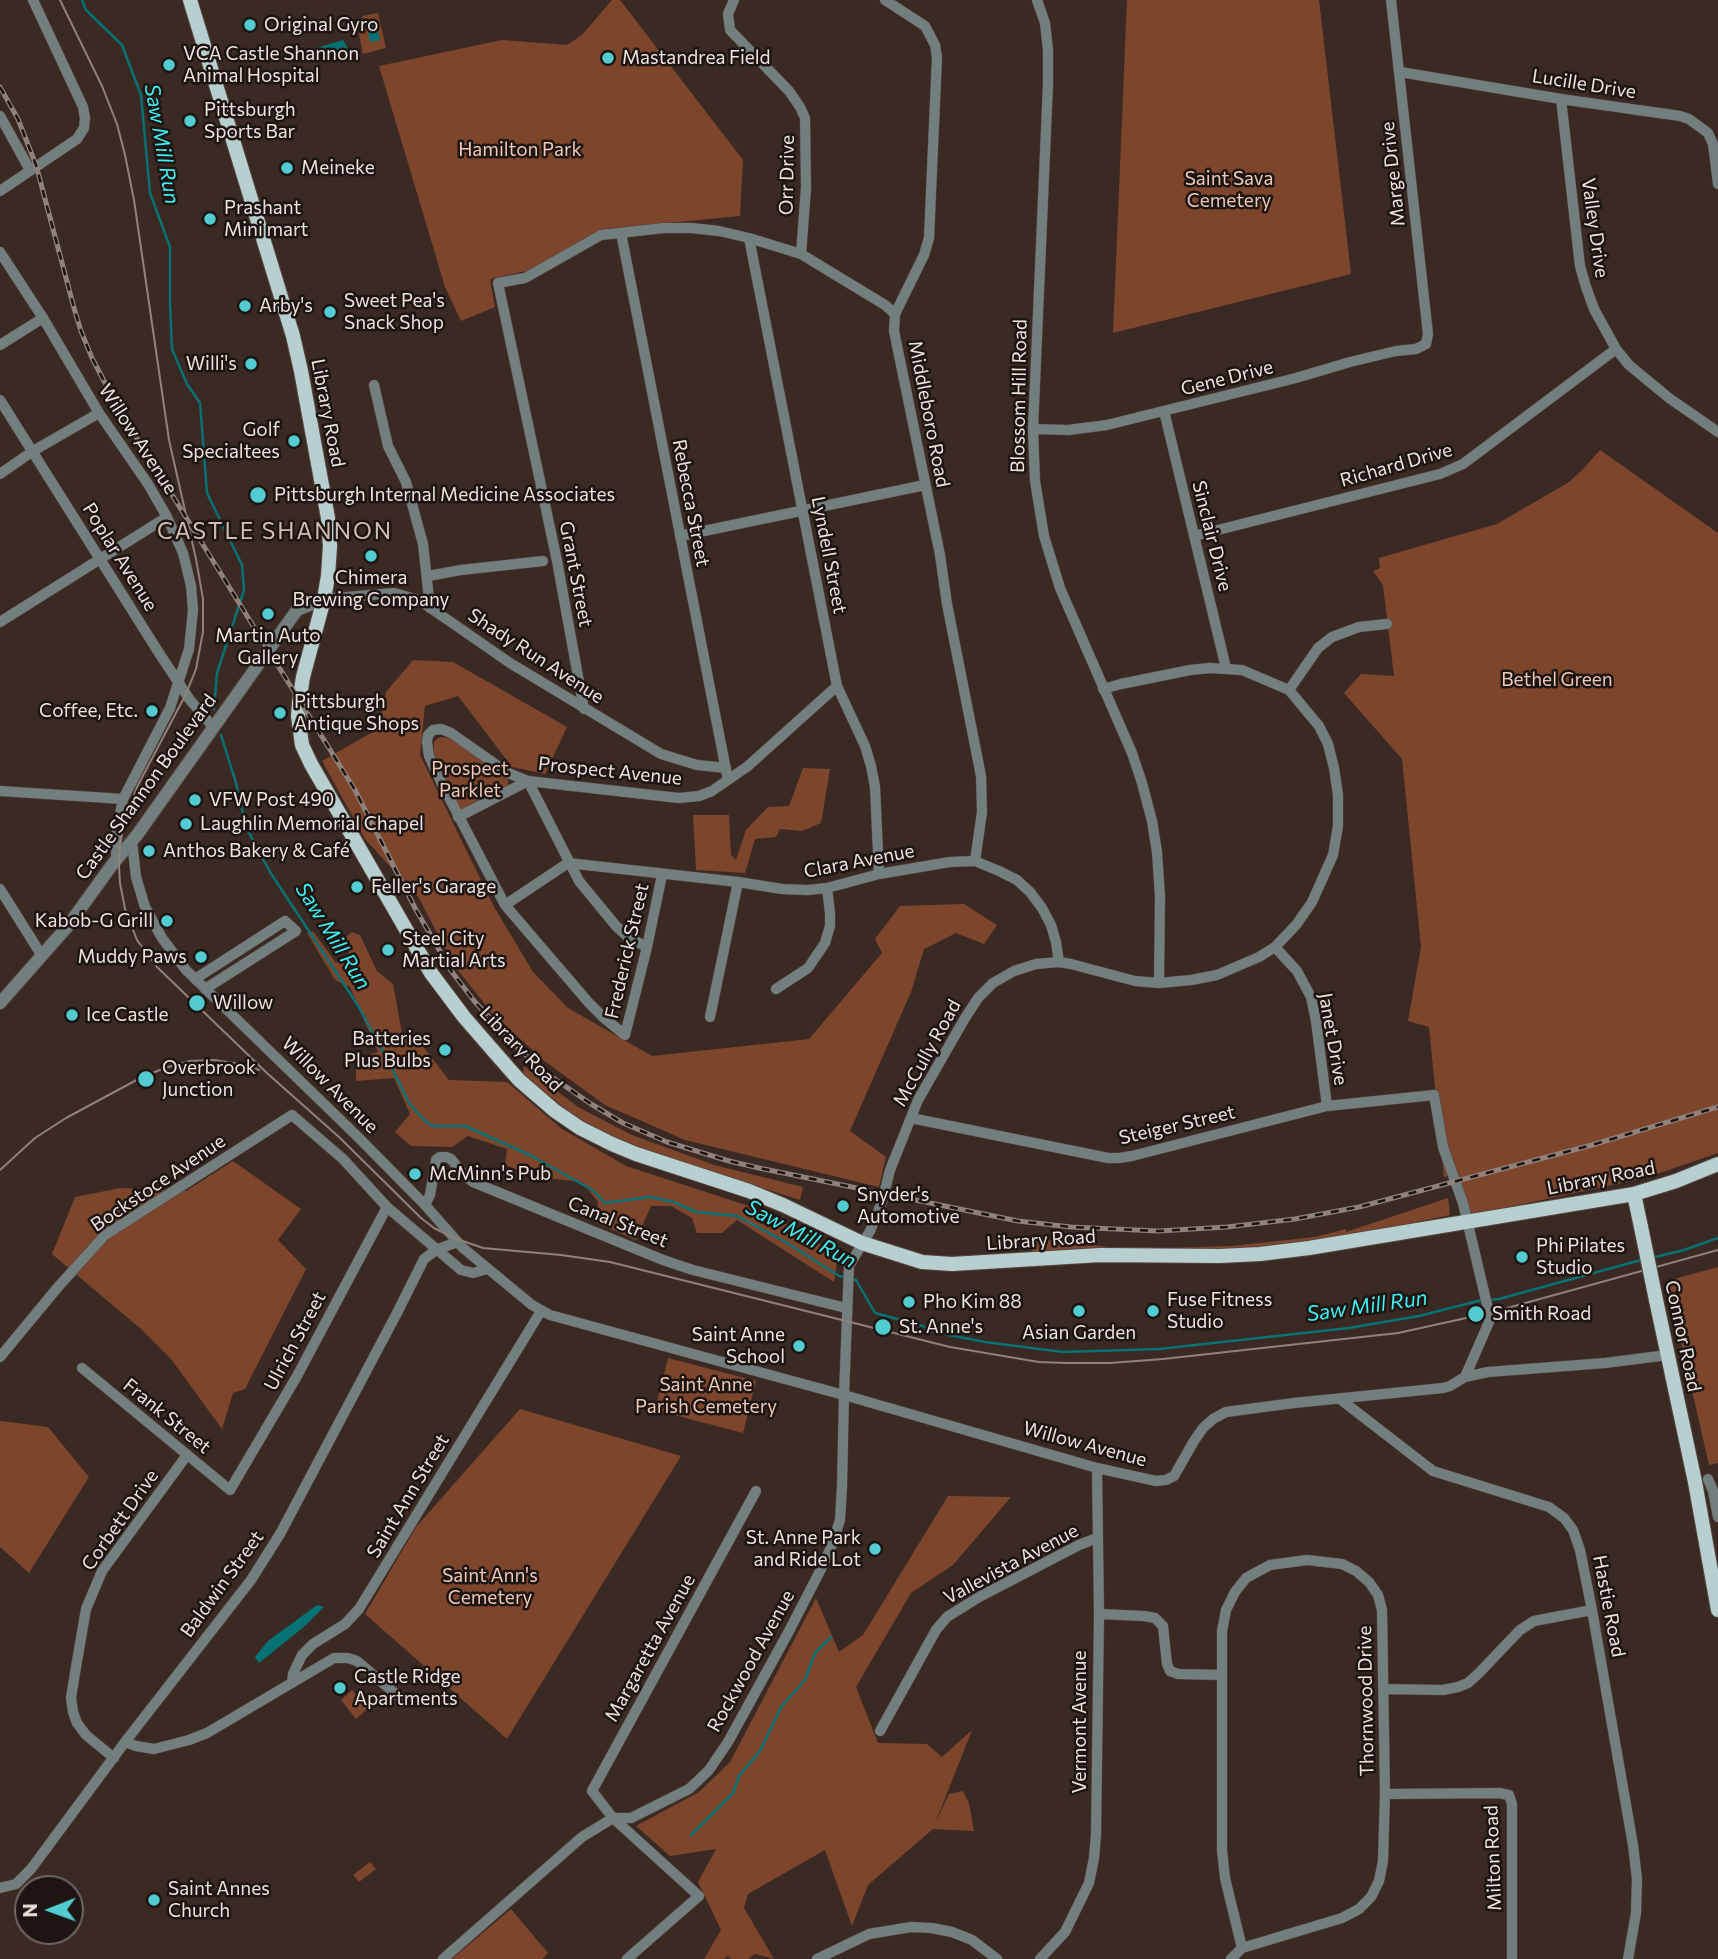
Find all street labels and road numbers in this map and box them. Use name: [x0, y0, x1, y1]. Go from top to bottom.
street label: Lucille Drive: [1530, 65, 1638, 103]
street label: Marge Drive: [1376, 120, 1410, 228]
street label: Orr Drive: [775, 135, 799, 215]
street label: Valley Drive: [1577, 177, 1613, 279]
street label: Blossom Hill Road: [1006, 319, 1032, 473]
street label: Middleboro Road: [904, 339, 954, 489]
street label: Gene Drive: [1178, 356, 1276, 400]
street label: Library Road: [306, 357, 350, 469]
street label: Willow Avenue: [94, 379, 182, 499]
street label: Rebecca Street: [667, 437, 715, 569]
street label: Richard Drive: [1337, 438, 1455, 492]
street label: Sinclair Drive: [1187, 478, 1237, 594]
street label: Lyndell Street: [806, 494, 852, 616]
street label: Poplar Avenue: [78, 499, 162, 615]
street label: Grant Street: [555, 519, 597, 629]
street label: Shady Run Avenue: [464, 604, 608, 708]
street label: Castle Shannon Boulevard: [71, 690, 221, 884]
street label: Prospect Avenue: [537, 752, 683, 790]
street label: Clara Avenue: [802, 839, 916, 883]
street label: Frederick Street: [600, 881, 654, 1021]
street label: Janet Drive: [1314, 991, 1352, 1087]
street label: McCully Road: [888, 996, 966, 1110]
street label: Library Road: [475, 1002, 567, 1096]
street label: Willow Avenue: [277, 1032, 383, 1138]
street label: Steiger Street: [1117, 1101, 1237, 1149]
street label: Bockstoce Avenue: [86, 1130, 230, 1236]
street label: Library Road: [1545, 1156, 1657, 1200]
street label: Canal Street: [565, 1192, 671, 1252]
street label: Library Road: [985, 1225, 1097, 1255]
street label: Connor Road: [1660, 1278, 1706, 1394]
street label: Ulrich Street: [259, 1288, 331, 1394]
street label: Frank Street: [118, 1374, 216, 1458]
street label: Willow Avenue: [1021, 1417, 1149, 1471]
street label: Saint Ann Street: [362, 1430, 454, 1562]
street label: Corbett Drive: [77, 1465, 163, 1575]
street label: Vallevista Avenue: [940, 1519, 1082, 1609]
street label: Baldwin Street: [176, 1526, 268, 1642]
street label: Hastie Road: [1588, 1553, 1630, 1659]
street label: Margaretta Avenue: [600, 1570, 700, 1726]
street label: Rockwood Avenue: [703, 1586, 799, 1736]
street label: Thornwood Drive: [1353, 1625, 1379, 1777]
street label: Vermont Avenue: [1069, 1651, 1091, 1793]
street label: Milton Road: [1480, 1805, 1506, 1911]

